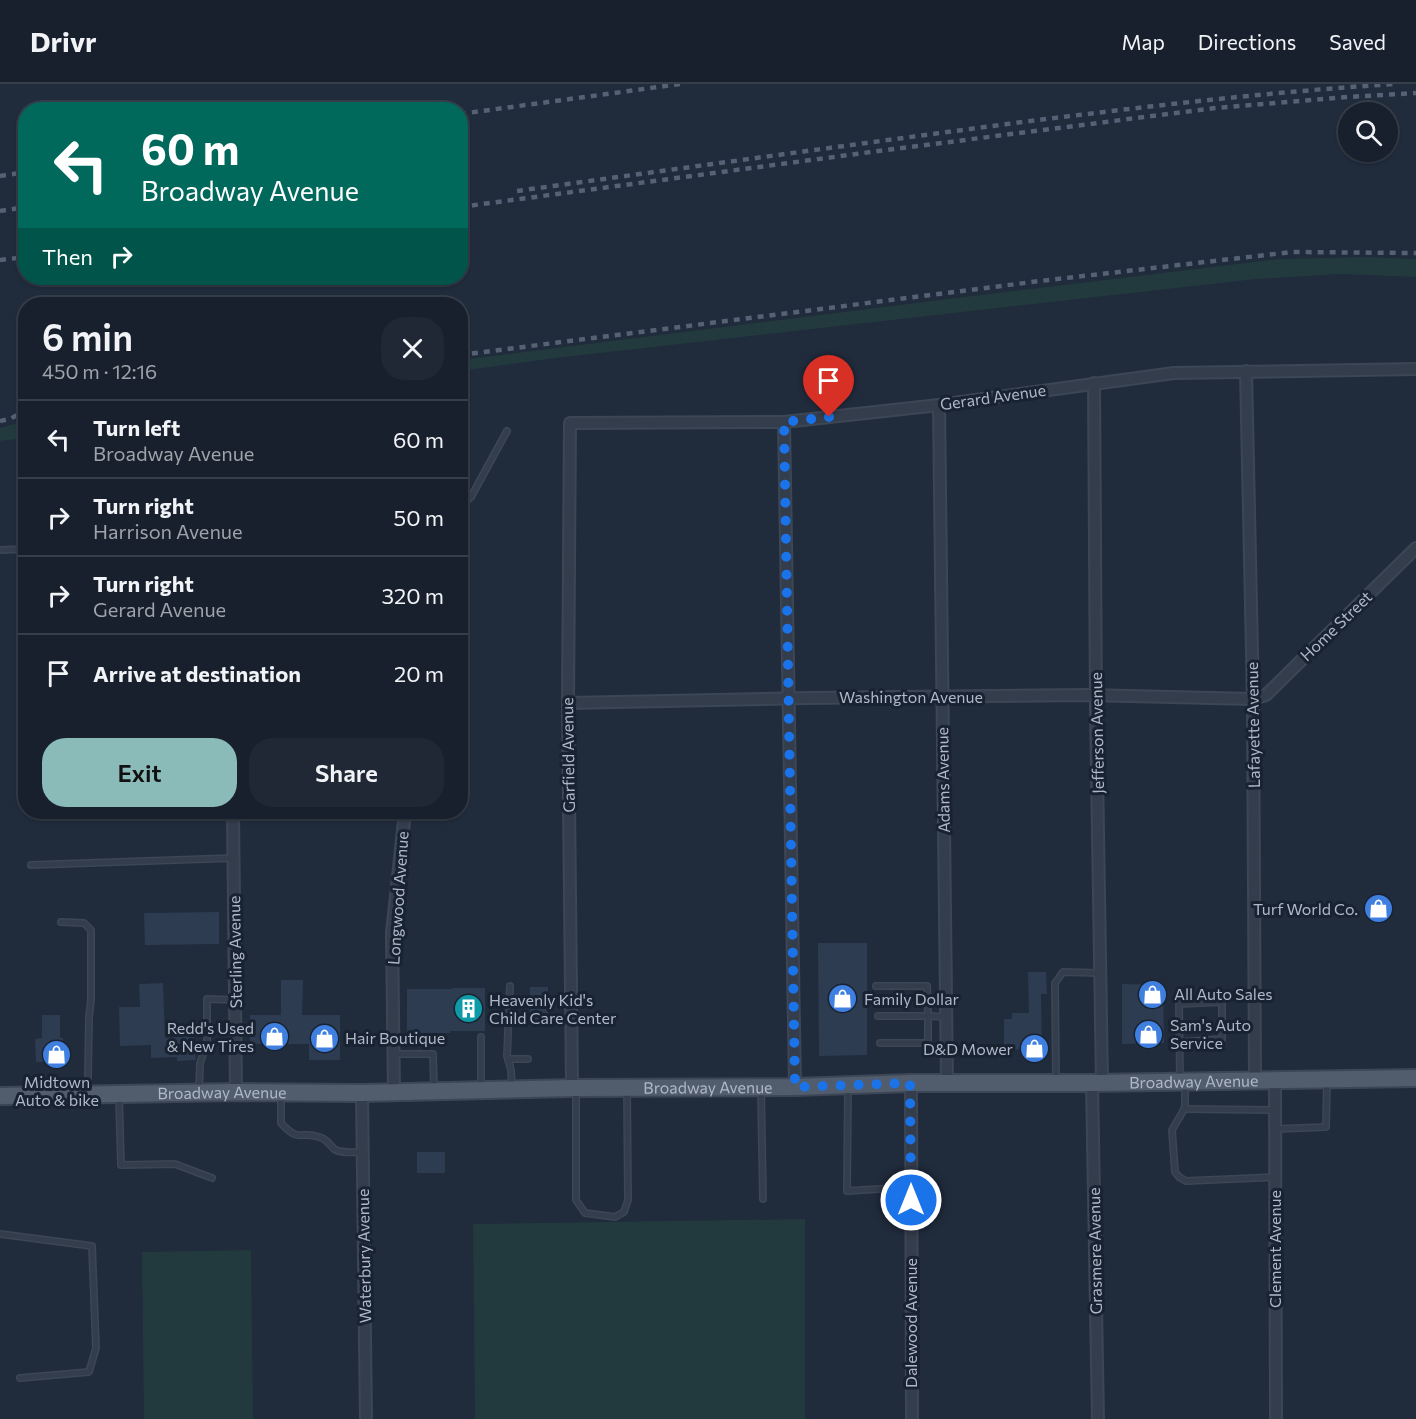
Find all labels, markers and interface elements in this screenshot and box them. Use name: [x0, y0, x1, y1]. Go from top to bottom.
text: Drivr: [30, 24, 97, 58]
text: Map: [1122, 29, 1165, 54]
text: Directions: [1198, 29, 1296, 54]
text: Saved: [1329, 29, 1386, 54]
map controls: [1338, 102, 1398, 162]
button: search: [1338, 102, 1398, 162]
text: 60 m: [141, 122, 240, 174]
icon: left: [42, 126, 120, 204]
text: Broadway Avenue: [141, 174, 359, 207]
icon: right: [105, 240, 138, 273]
text: Then: [42, 243, 93, 270]
text: 6 min: [42, 314, 133, 358]
button: close: [381, 317, 444, 380]
pin: [803, 355, 854, 417]
text: 450 m · 12:16: [42, 359, 157, 383]
icon: arrive: [812, 364, 845, 397]
street label: Gerard Avenue: [939, 380, 1047, 413]
text: Turn left: [93, 414, 180, 441]
icon: left: [42, 423, 75, 456]
text: 60 m: [393, 426, 444, 453]
text: Broadway Avenue: [93, 441, 254, 465]
text: Turn right: [93, 492, 194, 519]
icon: right: [42, 501, 75, 534]
text: 50 m: [394, 504, 444, 531]
text: Harrison Avenue: [93, 519, 243, 543]
text: Turn right: [93, 570, 194, 597]
icon: right: [42, 579, 75, 612]
text: 320 m: [382, 582, 444, 609]
street label: Home Street: [1296, 586, 1376, 665]
text: Gerard Avenue: [93, 597, 226, 621]
icon: arrive: [42, 657, 75, 690]
text: Arrive at destination: [93, 660, 301, 687]
text: 20 m: [394, 660, 444, 687]
street label: Lafayette Avenue: [1242, 662, 1263, 788]
street label: Jefferson Avenue: [1086, 672, 1107, 794]
street label: Washington Avenue: [839, 687, 983, 706]
street label: Garfield Avenue: [557, 697, 578, 813]
street label: Adams Avenue: [932, 727, 953, 833]
button: Exit: [42, 738, 237, 807]
button: Share: [249, 738, 444, 807]
street label: Longwood Avenue: [383, 831, 412, 965]
shop icon: Turf World Co.: [1363, 893, 1395, 925]
street label: Sterling Avenue: [224, 895, 245, 1009]
place label: Turf World Co.: [1253, 899, 1358, 918]
shop icon: All Auto Sales: [1137, 978, 1169, 1010]
shop icon: Family Dollar: [827, 983, 859, 1015]
place label: All Auto Sales: [1174, 984, 1273, 1003]
place label: Family Dollar: [864, 989, 960, 1008]
place label: Heavenly Kid's Child Care Center: [489, 990, 617, 1027]
building icon: Heavenly Kid's Child Care Center: [452, 993, 484, 1025]
place label: Sam's Auto Service: [1170, 1015, 1251, 1052]
place label: Redd's Used & New Tires: [167, 1018, 254, 1055]
shop icon: Sam's Auto Service: [1133, 1018, 1165, 1050]
shop icon: Redd's Used & New Tires: [259, 1021, 291, 1053]
shop icon: Hair Boutique: [308, 1022, 340, 1054]
place label: Hair Boutique: [345, 1028, 445, 1047]
shop icon: D&D Mower: [1018, 1033, 1050, 1065]
shop icon: Midtown Auto & bike: [41, 1038, 73, 1070]
place label: D&D Mower: [923, 1039, 1014, 1058]
street label: Broadway Avenue: [1129, 1070, 1259, 1091]
place label: Midtown Auto & bike: [15, 1072, 99, 1109]
street label: Broadway Avenue: [643, 1077, 773, 1097]
street label: Broadway Avenue: [157, 1082, 287, 1102]
position arrow: [879, 1168, 943, 1232]
street label: Grasmere Avenue: [1084, 1187, 1105, 1315]
street label: Waterbury Avenue: [353, 1189, 374, 1323]
street label: Clement Avenue: [1265, 1190, 1284, 1308]
street label: Dalewood Avenue: [901, 1258, 920, 1388]

